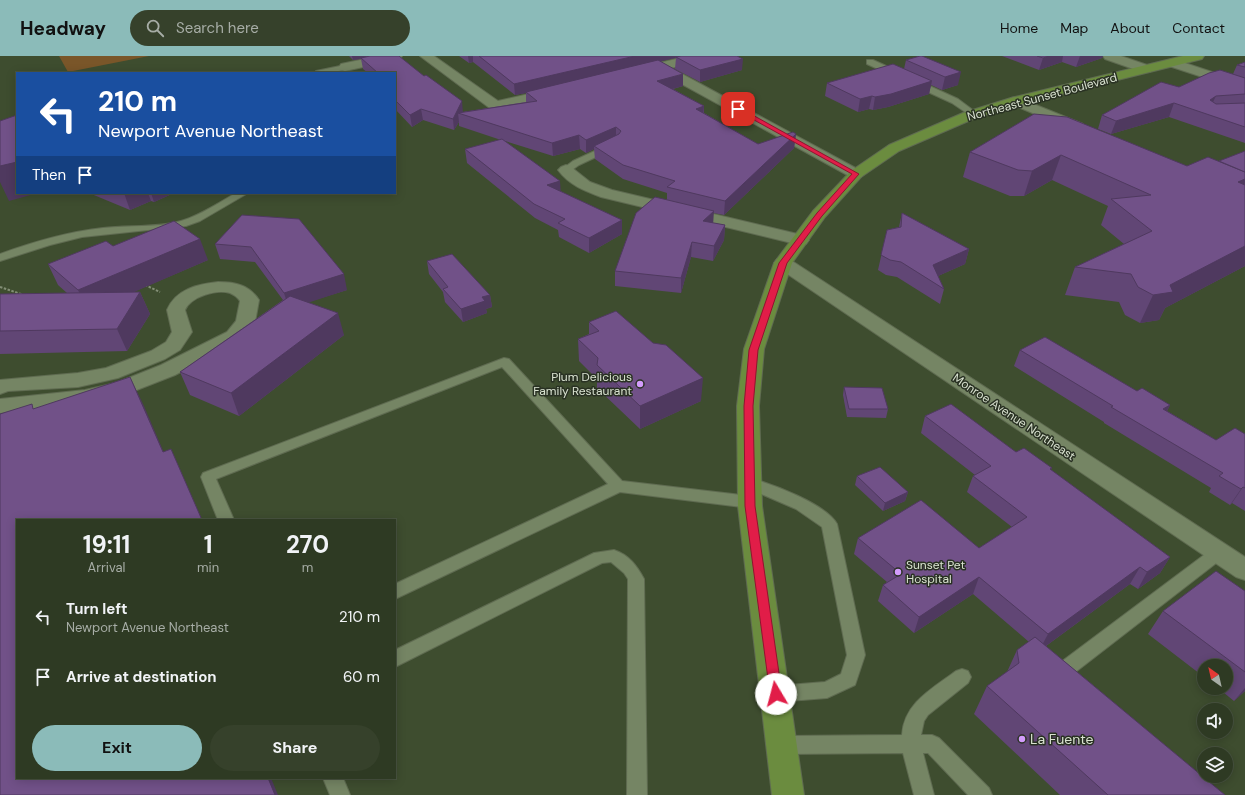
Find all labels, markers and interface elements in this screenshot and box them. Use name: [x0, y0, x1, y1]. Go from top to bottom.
search box: [130, 10, 410, 46]
text: Headway: [20, 16, 106, 41]
icon: search: [144, 17, 166, 39]
text: Search here: [176, 18, 259, 38]
text: Home: [1000, 19, 1038, 37]
text: Map: [1060, 19, 1088, 37]
text: About: [1110, 19, 1150, 37]
text: Contact: [1172, 19, 1225, 37]
street label: Northeast Sunset Boulevard: [965, 69, 1119, 125]
text: 210 m: [98, 83, 177, 120]
icon: left: [32, 88, 84, 140]
pin: [721, 92, 755, 126]
icon: arrive: [727, 98, 749, 120]
text: Newport Avenue Northeast: [98, 119, 323, 143]
icon: arrive: [74, 164, 96, 186]
text: Then: [32, 165, 66, 185]
place label: Plum Delicious Family Restaurant: [533, 369, 632, 399]
street label: Monroe Avenue Northeast: [950, 370, 1079, 464]
marker: Plum Delicious Family Restaurant: [635, 379, 645, 389]
text: 19:11: [83, 529, 130, 560]
text: 1: [204, 529, 212, 560]
text: 270: [286, 529, 329, 560]
place label: Sunset Pet Hospital: [906, 557, 965, 587]
text: Arrival: [88, 559, 125, 576]
text: min: [197, 559, 219, 576]
text: m: [302, 559, 313, 576]
marker: Sunset Pet Hospital: [893, 567, 903, 577]
text: Turn left: [66, 599, 127, 619]
icon: left: [32, 606, 54, 628]
text: 210 m: [339, 607, 380, 627]
text: Newport Avenue Northeast: [66, 619, 229, 636]
north arrow: [1197, 659, 1233, 695]
map controls: [1197, 659, 1233, 783]
icon: arrive: [32, 666, 54, 688]
text: Arrive at destination: [66, 667, 217, 687]
text: 60 m: [343, 667, 380, 687]
position arrow: [755, 673, 797, 715]
button: sound: [1197, 703, 1233, 739]
button: Exit: [32, 725, 202, 771]
button: Share: [210, 725, 380, 771]
place label: La Fuente: [1030, 730, 1094, 748]
marker: La Fuente: [1017, 734, 1027, 744]
button: layers: [1197, 747, 1233, 783]

